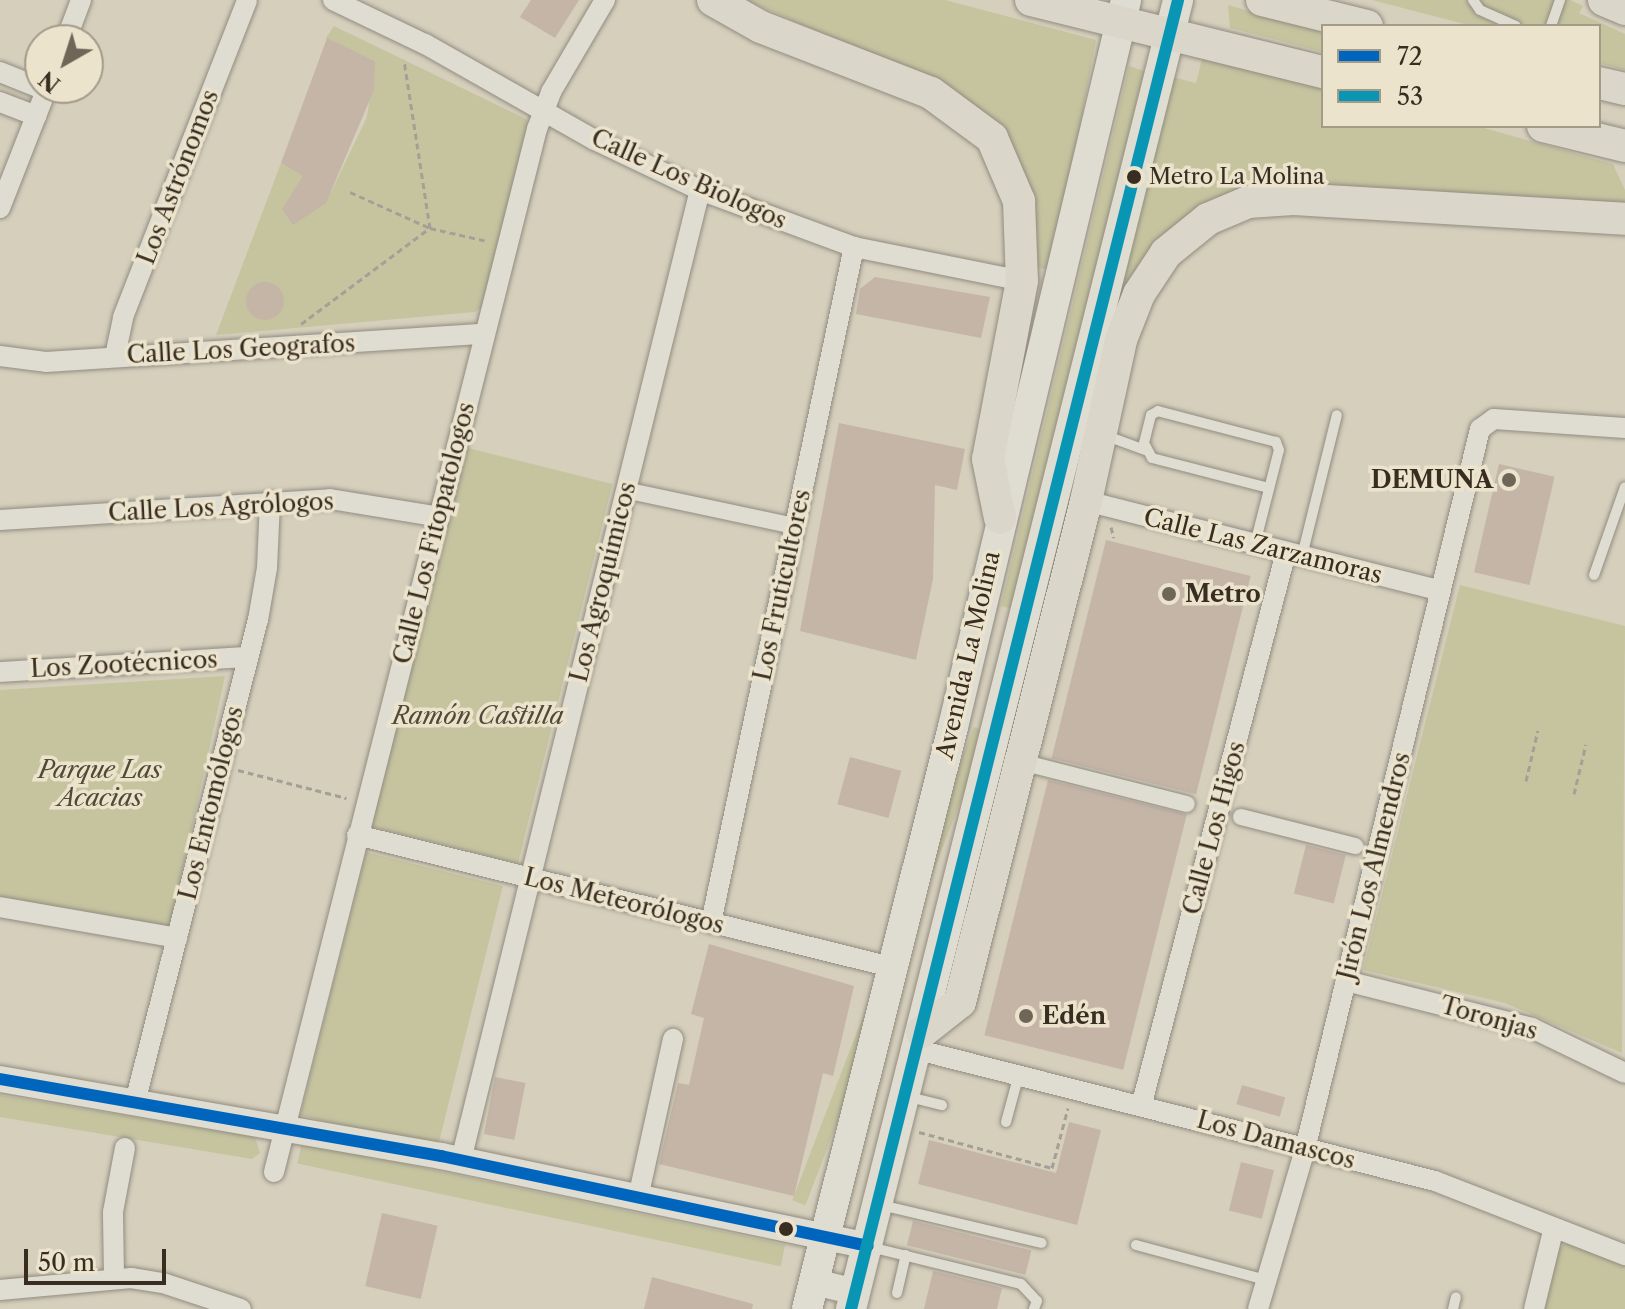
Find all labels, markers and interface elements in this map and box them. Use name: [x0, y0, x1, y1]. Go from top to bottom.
north arrow: [24, 24, 104, 104]
legend: [1321, 24, 1601, 128]
text: 72: [1397, 42, 1423, 71]
text: N: [34, 65, 66, 98]
text: 53: [1397, 82, 1423, 111]
street label: Los Astrónomos: [131, 85, 225, 269]
street label: Calle Los Biologos: [587, 123, 791, 235]
place label: Metro La Molina: [1149, 164, 1325, 190]
marker: Metro La Molina: [1126, 169, 1142, 185]
street label: Calle Los Geografos: [126, 329, 356, 369]
street label: Calle Los Fitopatologos: [388, 399, 480, 667]
place label: DEMUNA: [1371, 466, 1493, 494]
marker: DEMUNA: [1500, 471, 1518, 489]
street label: Los Agroquímicos: [564, 478, 642, 686]
street label: Calle Los Agrólogos: [107, 487, 335, 527]
street label: Los Fruticultores: [748, 487, 816, 683]
street label: Calle Las Zarzamoras: [1141, 502, 1385, 590]
street label: Avenida La Molina: [930, 548, 1006, 762]
place label: Metro: [1185, 580, 1261, 608]
marker: Metro: [1160, 585, 1178, 603]
street label: Los Zootécnicos: [30, 645, 218, 683]
park label: Ramón Castilla: [392, 702, 564, 730]
street label: Los Entomólogos: [173, 703, 249, 903]
street label: Calle Los Higos: [1177, 738, 1251, 918]
street label: Jirón Los Almendros: [1332, 749, 1416, 983]
park label: Parque Las Acacias: [38, 756, 162, 812]
street label: Los Meteorólogos: [521, 862, 727, 940]
street label: Toronjas: [1437, 990, 1541, 1046]
place label: Edén: [1042, 1002, 1106, 1030]
marker: Edén: [1017, 1007, 1035, 1025]
street label: Los Damascos: [1194, 1105, 1358, 1175]
unlabelled marker: [778, 1221, 794, 1237]
scale bar: [28, 1233, 170, 1283]
text: 50 m: [38, 1248, 95, 1277]

